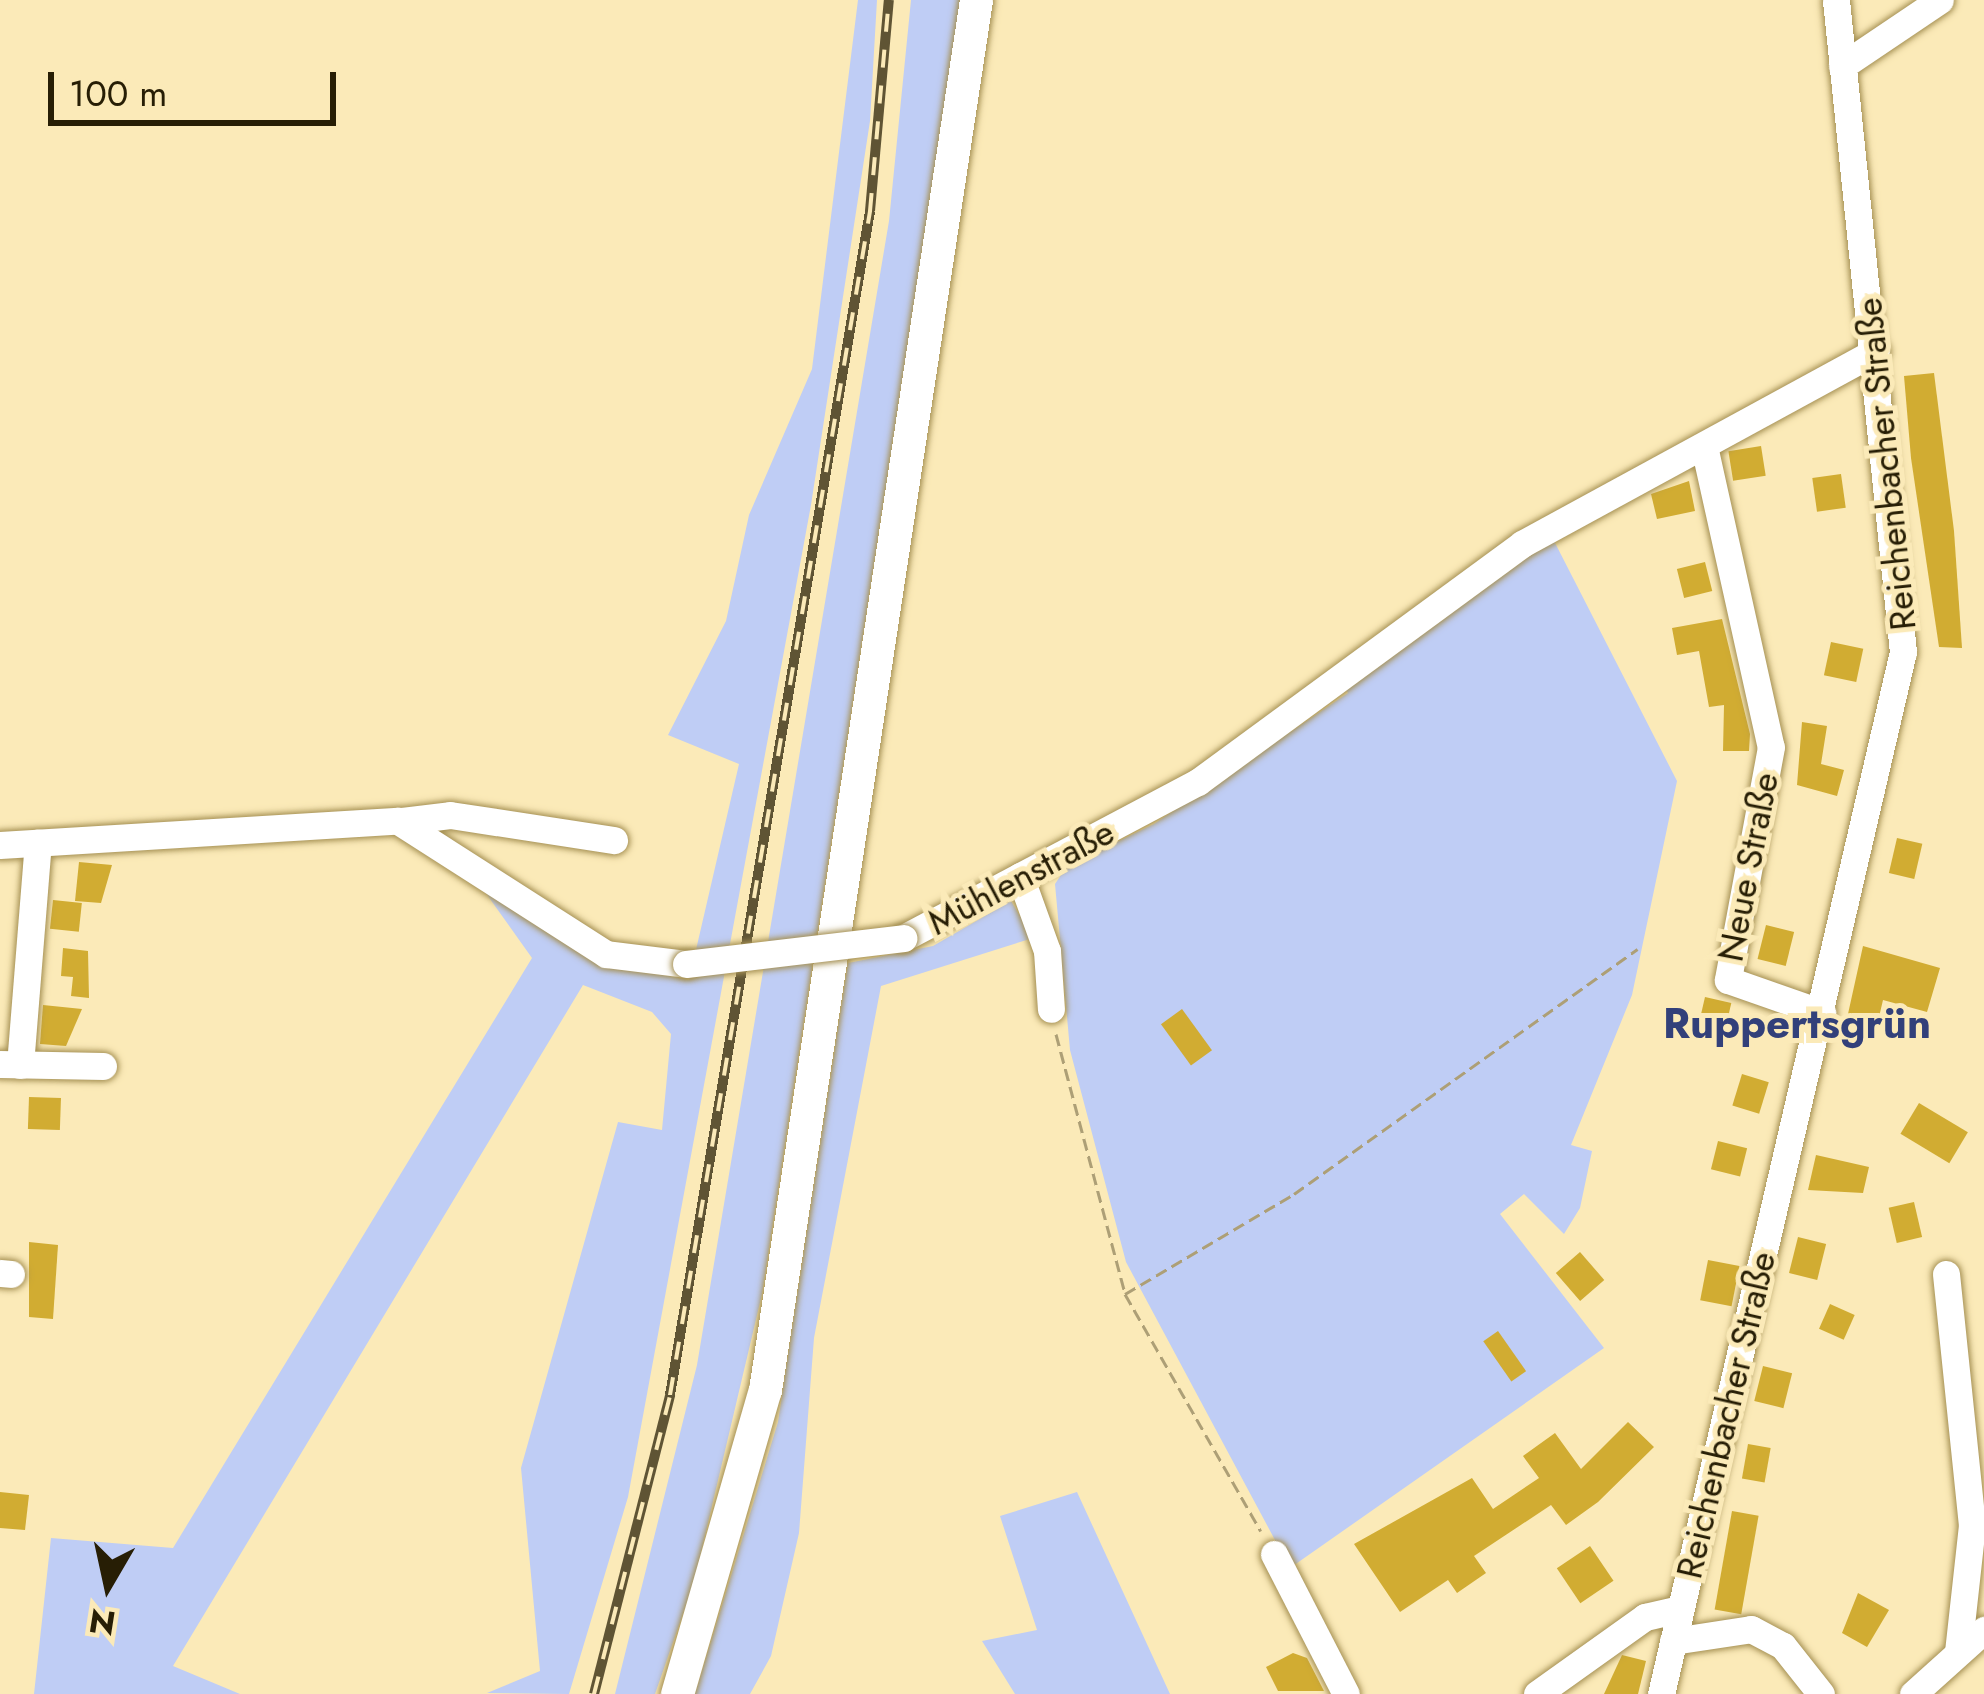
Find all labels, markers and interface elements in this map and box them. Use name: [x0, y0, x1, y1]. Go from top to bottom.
scale bar: [54, 48, 342, 122]
text: 100 m: [69, 67, 167, 119]
street label: Reichenbacher Straße: [1847, 296, 1925, 632]
street label: Neue Straße: [1709, 769, 1787, 965]
street label: Mühlenstraße: [921, 810, 1121, 944]
district label: Ruppertsgrün: [1663, 999, 1931, 1049]
street label: Reichenbacher Straße: [1667, 1247, 1785, 1583]
north arrow: [48, 1526, 168, 1646]
text: N: [86, 1597, 119, 1647]

